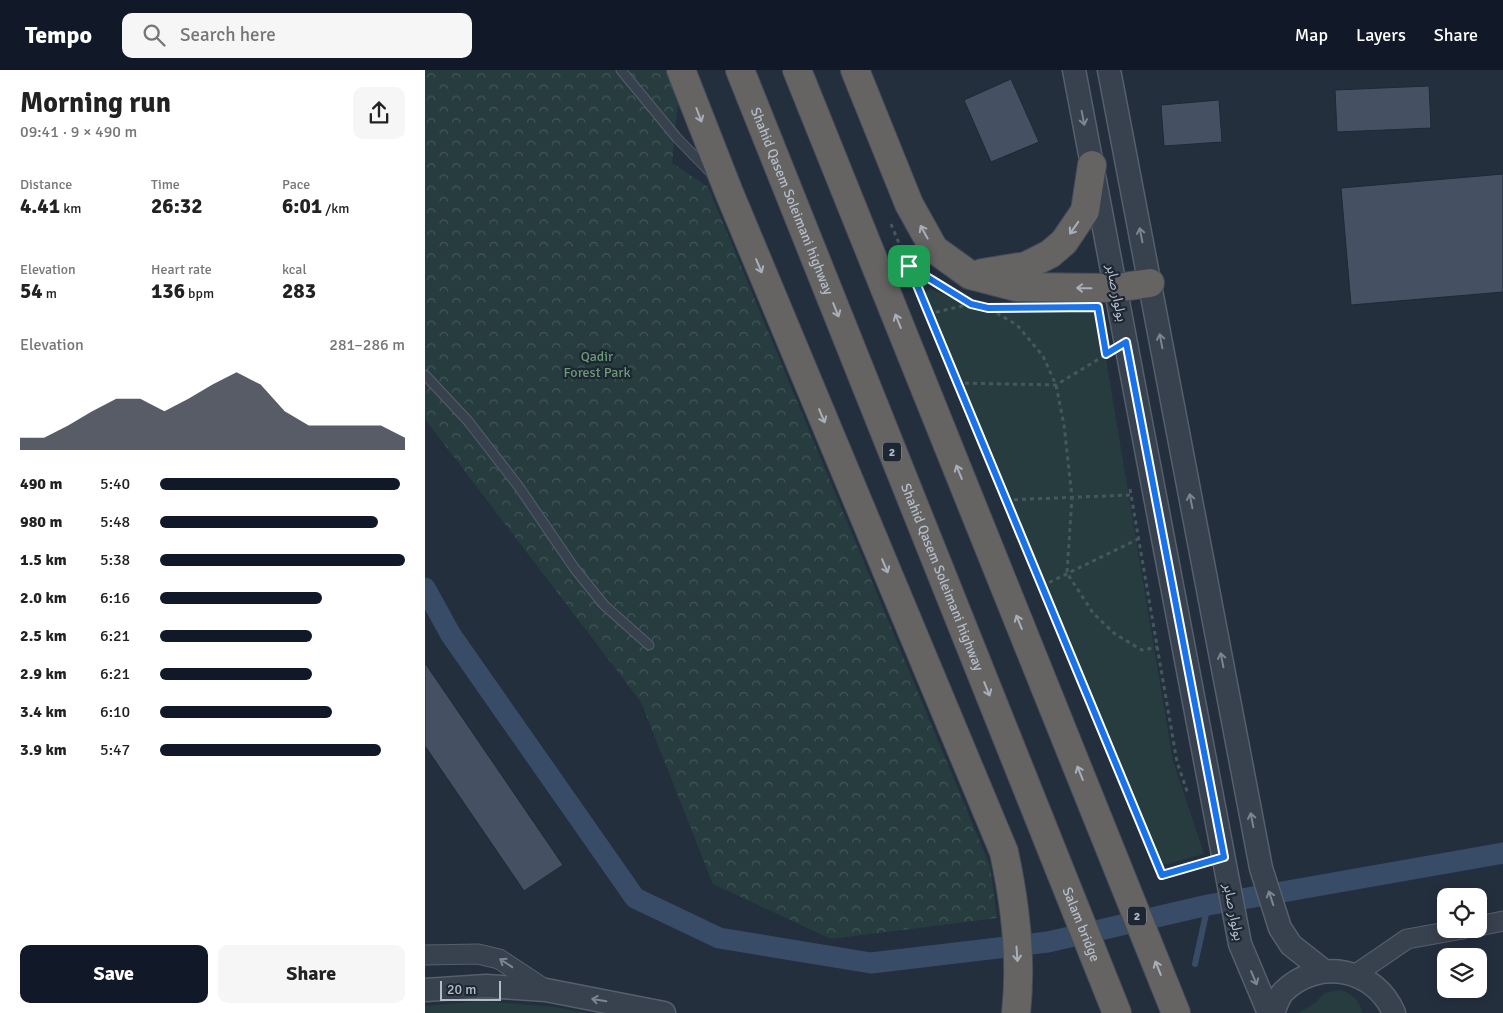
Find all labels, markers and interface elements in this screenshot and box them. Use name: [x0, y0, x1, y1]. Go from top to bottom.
search box: [122, 13, 472, 58]
text: Tempo: [25, 20, 92, 50]
icon: search: [140, 21, 168, 49]
text: Search here: [180, 23, 276, 47]
text: Map: [1295, 24, 1328, 46]
text: Layers: [1356, 24, 1406, 46]
text: Share: [1434, 24, 1478, 46]
text: Morning run: [20, 86, 171, 120]
button: share: [353, 87, 405, 139]
street label: Shahid Qasem Soleimani highway: [747, 105, 837, 298]
one-way arrow: [695, 108, 704, 123]
one-way arrow: [1079, 109, 1088, 125]
text: 09:41 · 9 × 490 m: [20, 122, 137, 142]
text: Distance: [20, 176, 72, 193]
text: Time: [151, 176, 180, 193]
text: Pace: [282, 176, 310, 193]
text: 4.41: [20, 193, 60, 219]
text: 26:32: [151, 193, 203, 219]
text: 6:01: [282, 193, 322, 219]
text: km: [60, 200, 81, 217]
text: /km: [322, 200, 349, 217]
one-way arrow: [1069, 220, 1079, 234]
one-way arrow: [919, 225, 929, 239]
one-way arrow: [1135, 227, 1145, 243]
pin: [888, 245, 930, 287]
icon: arrive: [895, 252, 923, 280]
one-way arrow: [755, 258, 765, 273]
text: Elevation: [20, 261, 76, 278]
text: Heart rate: [151, 261, 212, 278]
text: kcal: [282, 261, 307, 278]
street label: بولوار صابر: [1102, 262, 1130, 324]
text: 54: [20, 278, 43, 304]
text: 136: [151, 278, 185, 304]
text: 283: [282, 278, 316, 304]
one-way arrow: [1076, 283, 1092, 293]
text: m: [43, 285, 57, 302]
text: bpm: [185, 285, 214, 302]
one-way arrow: [831, 302, 841, 317]
one-way arrow: [893, 314, 902, 329]
one-way arrow: [1156, 333, 1165, 349]
text: Elevation: [20, 335, 84, 355]
text: 281–286 m: [329, 335, 405, 355]
park label: Qadir Forest Park: [563, 348, 631, 381]
one-way arrow: [818, 408, 828, 423]
road number: 2: [883, 442, 901, 462]
one-way arrow: [954, 464, 963, 480]
text: 490 m: [20, 474, 62, 494]
text: 5:40: [100, 474, 130, 494]
street label: Shahid Qasem Soleimani highway: [897, 481, 987, 674]
one-way arrow: [1186, 493, 1196, 509]
text: 980 m: [20, 512, 62, 532]
text: 5:48: [100, 512, 130, 532]
text: 1.5 km: [20, 550, 67, 570]
text: 5:38: [100, 550, 130, 570]
one-way arrow: [881, 558, 890, 573]
text: 2.0 km: [20, 588, 67, 608]
text: 6:16: [100, 588, 130, 608]
one-way arrow: [1014, 615, 1024, 630]
text: 2.5 km: [20, 626, 67, 646]
text: 6:21: [100, 626, 130, 646]
one-way arrow: [1216, 653, 1226, 669]
text: 2.9 km: [20, 664, 67, 684]
text: 6:21: [100, 664, 130, 684]
one-way arrow: [982, 681, 992, 696]
text: 3.4 km: [20, 702, 67, 722]
text: 6:10: [100, 702, 130, 722]
text: 3.9 km: [20, 740, 67, 760]
text: 5:47: [100, 740, 130, 760]
one-way arrow: [1075, 766, 1084, 781]
one-way arrow: [1247, 812, 1256, 828]
street label: بولوار صابر: [1219, 881, 1247, 943]
street label: Salam bridge: [1059, 885, 1104, 964]
map controls: [1437, 888, 1487, 998]
button: locate: [1437, 888, 1487, 938]
one-way arrow: [1265, 890, 1275, 906]
road number: 2: [1128, 906, 1146, 926]
button: Save: [20, 945, 208, 1003]
button: Share: [218, 945, 405, 1003]
one-way arrow: [1012, 946, 1021, 962]
button: layers: [1437, 948, 1487, 998]
one-way arrow: [499, 958, 513, 968]
one-way arrow: [1153, 961, 1162, 976]
one-way arrow: [1250, 970, 1260, 985]
scale bar: [440, 978, 501, 1001]
text: 20 m: [447, 981, 476, 998]
one-way arrow: [592, 995, 608, 1004]

